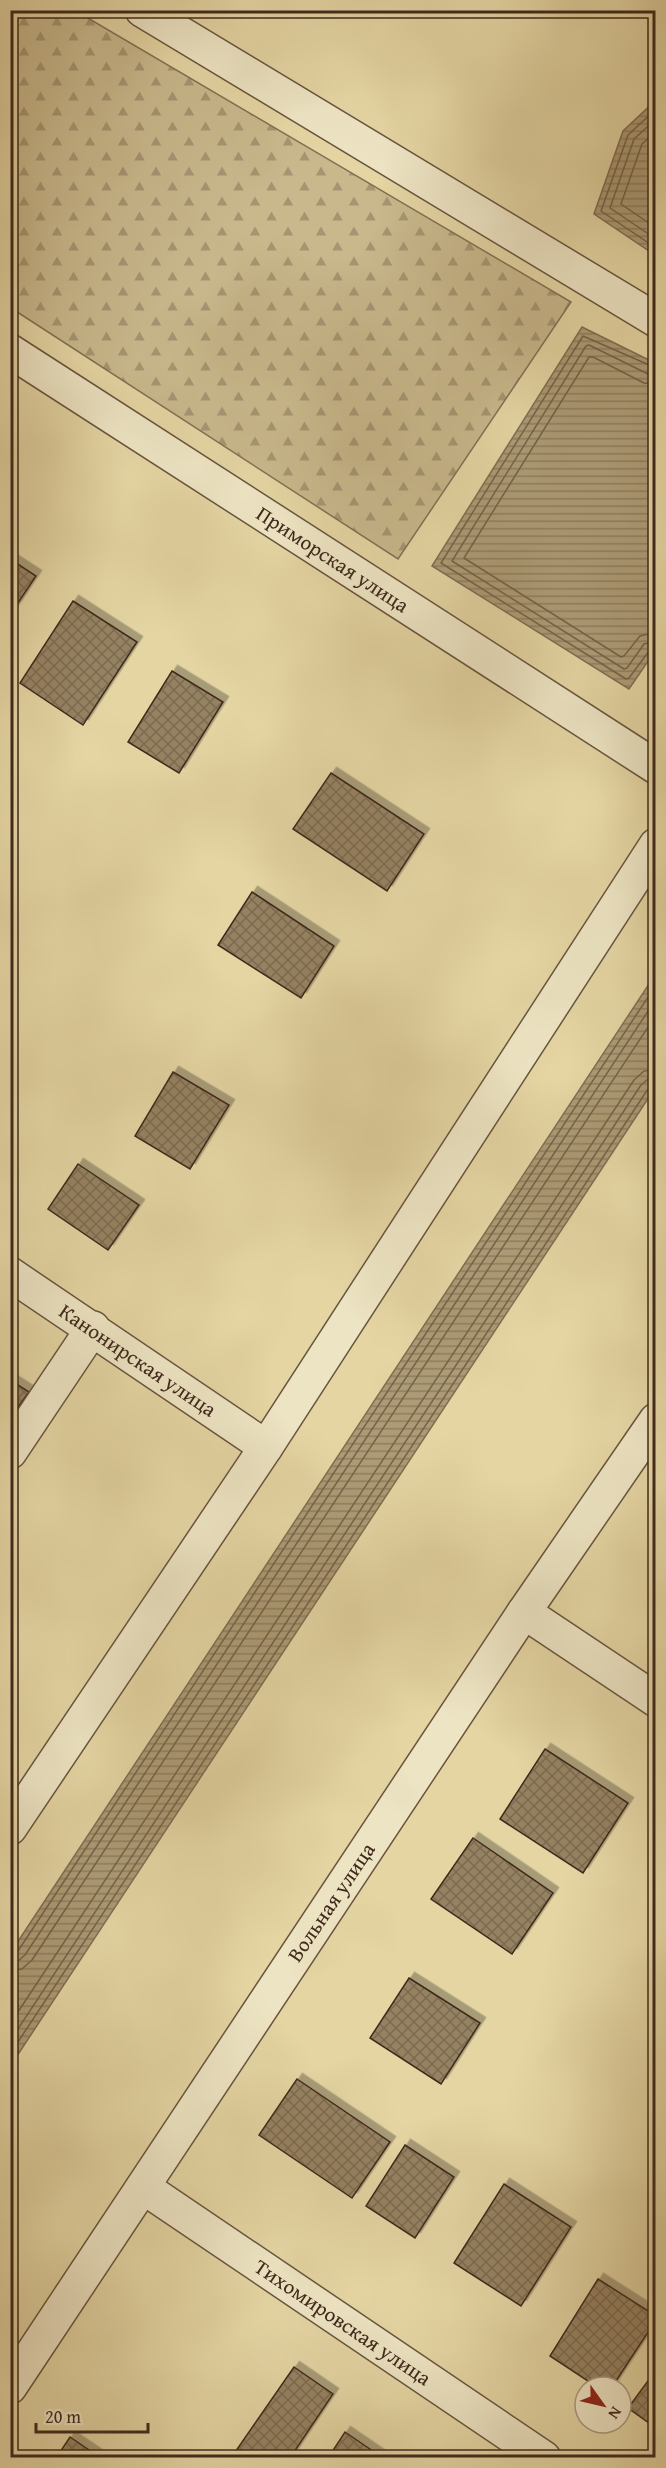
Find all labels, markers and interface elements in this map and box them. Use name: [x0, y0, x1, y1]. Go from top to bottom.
street label: Приморская улица: [250, 498, 416, 620]
street label: Канонирская улица: [53, 1296, 223, 1424]
street label: Вольная улица: [280, 1836, 382, 1968]
street label: Тихомировская улица: [248, 2251, 438, 2393]
north arrow: [573, 2375, 633, 2435]
scale bar: [36, 2396, 148, 2434]
text: N: [602, 2402, 628, 2425]
text: 20 m: [45, 2403, 81, 2430]

